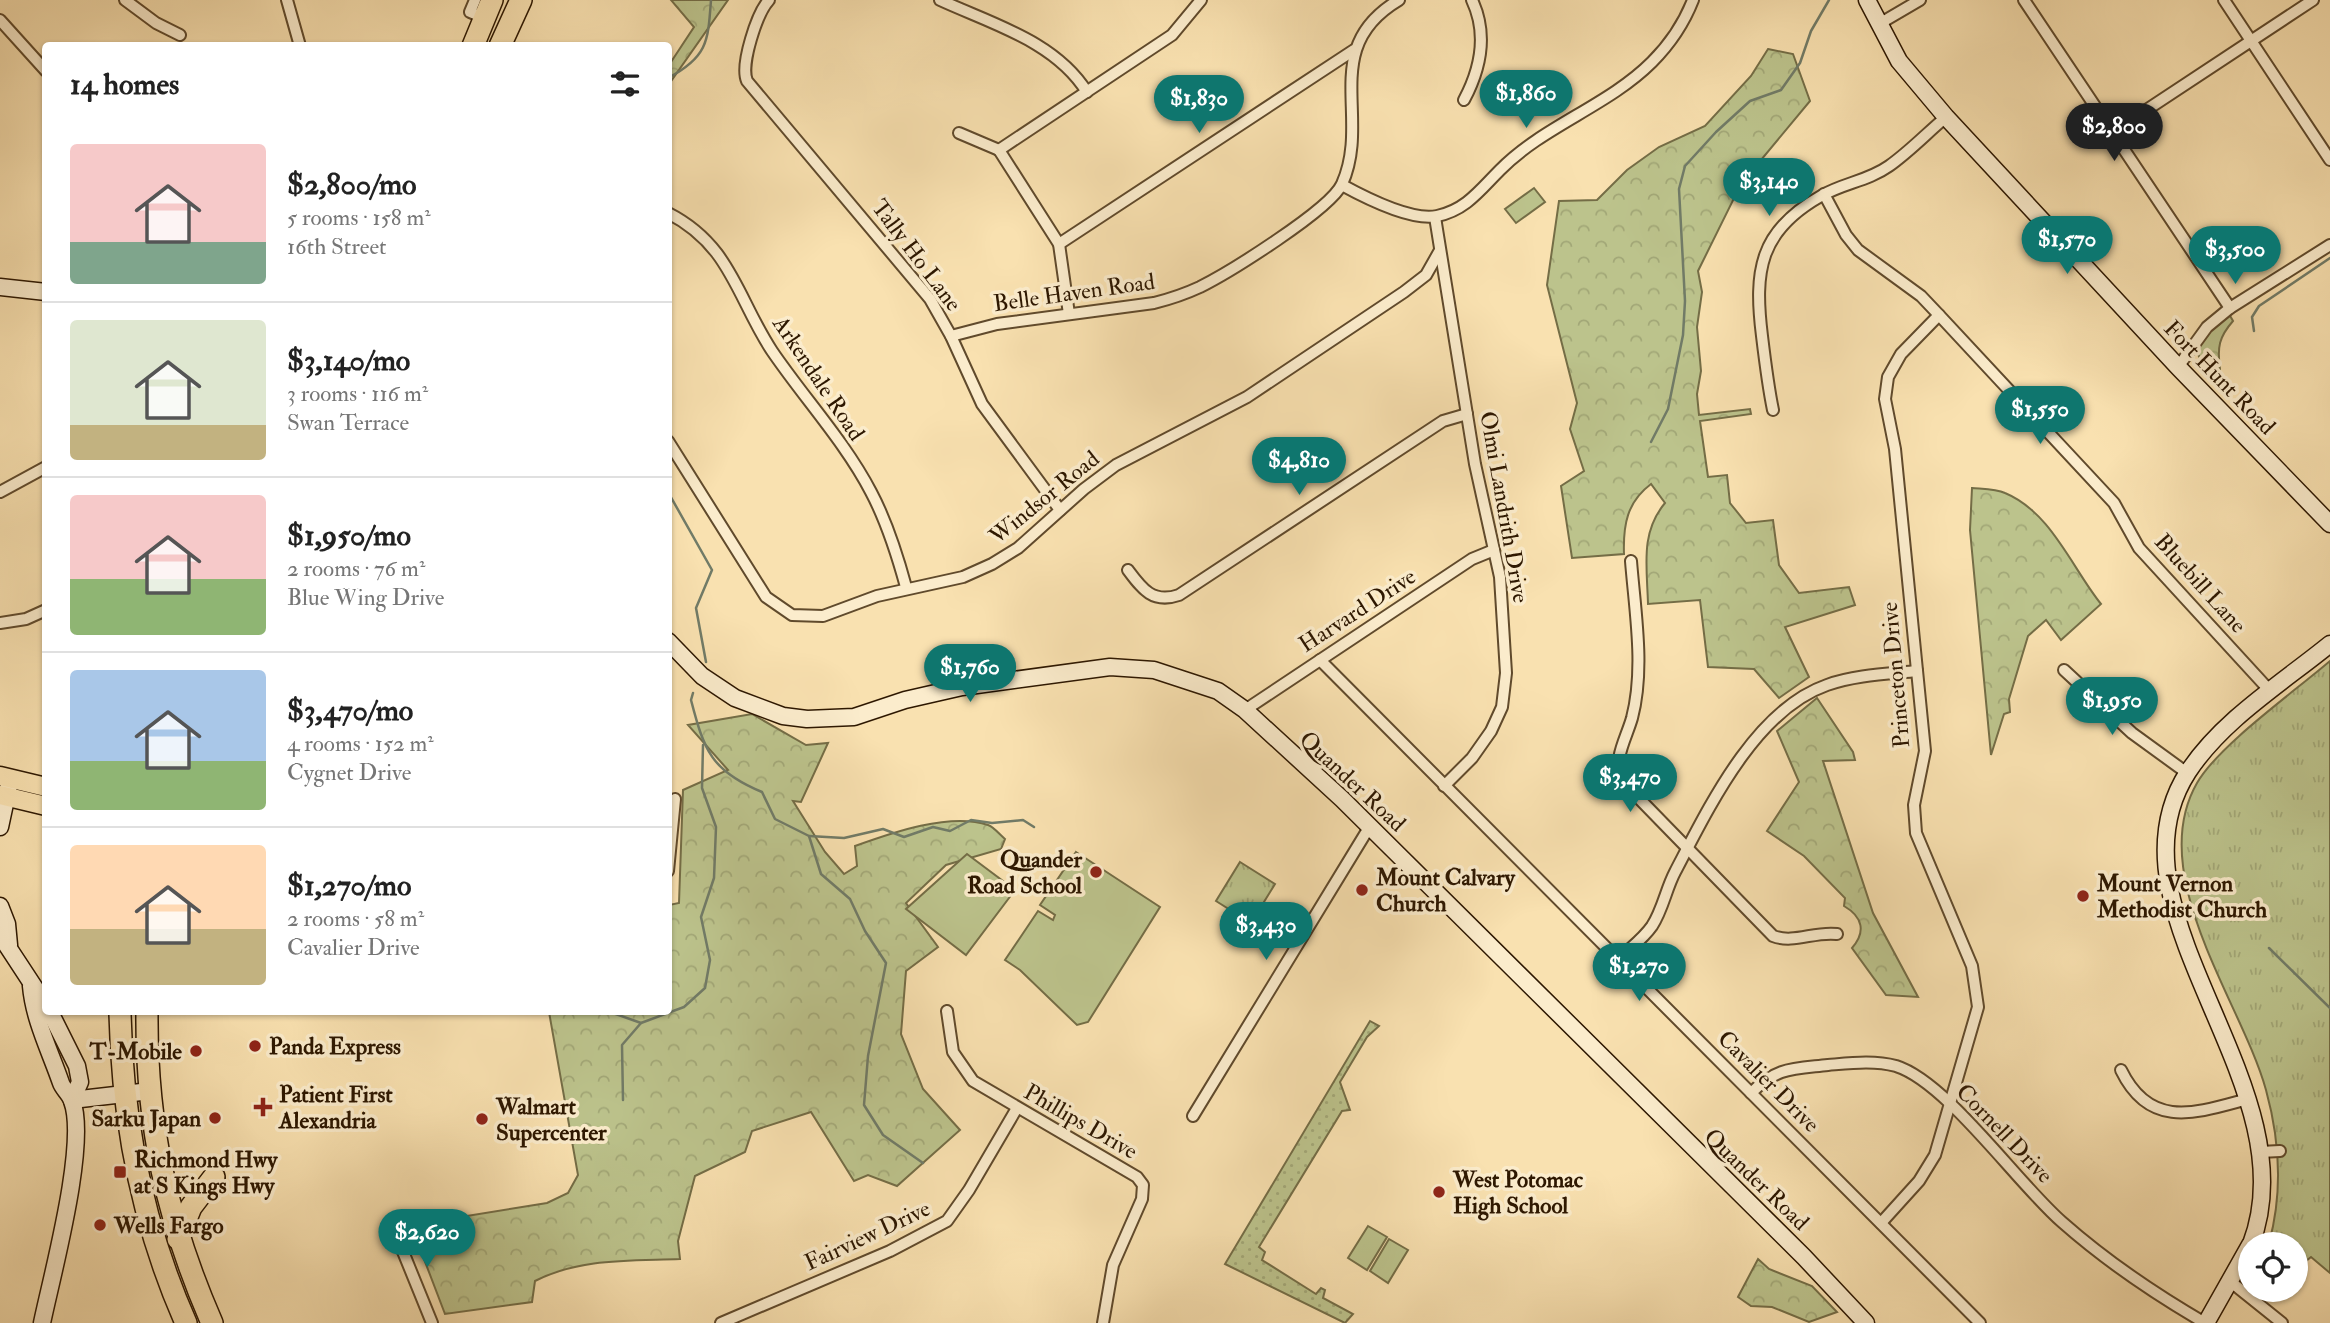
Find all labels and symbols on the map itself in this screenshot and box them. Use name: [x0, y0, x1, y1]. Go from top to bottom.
pin: $1,860: [1469, 71, 1583, 130]
pin: $1,830: [1142, 76, 1256, 135]
pin: $2,800: [2057, 104, 2171, 163]
pin: $3,140: [1712, 158, 1826, 218]
street label: Tally Ho Lane: [865, 194, 968, 317]
pin: $1,570: [2010, 216, 2124, 276]
pin: $3,500: [2178, 226, 2292, 286]
street label: Belle Haven Road: [991, 267, 1157, 318]
street label: Arkendale Road: [766, 310, 871, 446]
street label: Fort Hunt Road: [2158, 314, 2282, 441]
pin: $1,550: [1983, 386, 2097, 446]
street label: Olmi Landrith Drive: [1473, 409, 1536, 606]
pin: $4,810: [1242, 438, 1356, 497]
street label: Windsor Road: [983, 444, 1105, 551]
street label: Bluebill Lane: [2148, 528, 2253, 639]
street label: Harvard Drive: [1293, 562, 1422, 659]
street label: Princeton Drive: [1875, 600, 1916, 749]
pin: $1,760: [913, 644, 1027, 704]
pin: $1,950: [2055, 678, 2169, 737]
street label: Quander Road: [1293, 725, 1412, 838]
pin: $3,470: [1573, 754, 1687, 814]
place label: Quander Road School: [967, 845, 1083, 900]
place label: Mount Calvary Church: [1375, 863, 1516, 918]
marker: Quander Road School: [1088, 864, 1104, 880]
place label: Mount Vernon Methodist Church: [2096, 869, 2267, 924]
marker: Mount Calvary Church: [1354, 882, 1370, 898]
marker: Mount Vernon Methodist Church: [2075, 888, 2091, 904]
pin: $3,430: [1209, 902, 1323, 962]
pin: $1,270: [1582, 944, 1696, 1003]
street label: Cavalier Drive: [1711, 1024, 1826, 1139]
place label: Panda Express: [269, 1032, 401, 1062]
place label: T-Mobile: [89, 1037, 182, 1066]
marker: Panda Express: [247, 1038, 263, 1054]
marker: T-Mobile: [188, 1043, 204, 1059]
street label: Phillips Drive: [1018, 1077, 1143, 1167]
street label: Cornell Drive: [1950, 1078, 2060, 1189]
place label: Patient First Alexandria: [278, 1080, 393, 1135]
place label: Walmart Supercenter: [495, 1092, 607, 1148]
marker: Patient First Alexandria: [253, 1097, 273, 1117]
place label: Sarku Japan: [91, 1104, 201, 1134]
marker: Sarku Japan: [207, 1110, 223, 1126]
marker: Walmart Supercenter: [474, 1111, 490, 1127]
street label: Quander Road: [1698, 1122, 1815, 1237]
place label: Richmond Hwy at S Kings Hwy: [134, 1145, 278, 1201]
marker: Richmond Hwy at S Kings Hwy: [112, 1164, 128, 1180]
place label: West Potomac High School: [1452, 1165, 1584, 1221]
marker: West Potomac High School: [1431, 1184, 1447, 1200]
street label: Fairview Drive: [800, 1194, 935, 1277]
pin: $2,620: [370, 1210, 484, 1269]
place label: Wells Fargo: [113, 1211, 224, 1241]
marker: Wells Fargo: [92, 1217, 108, 1233]

